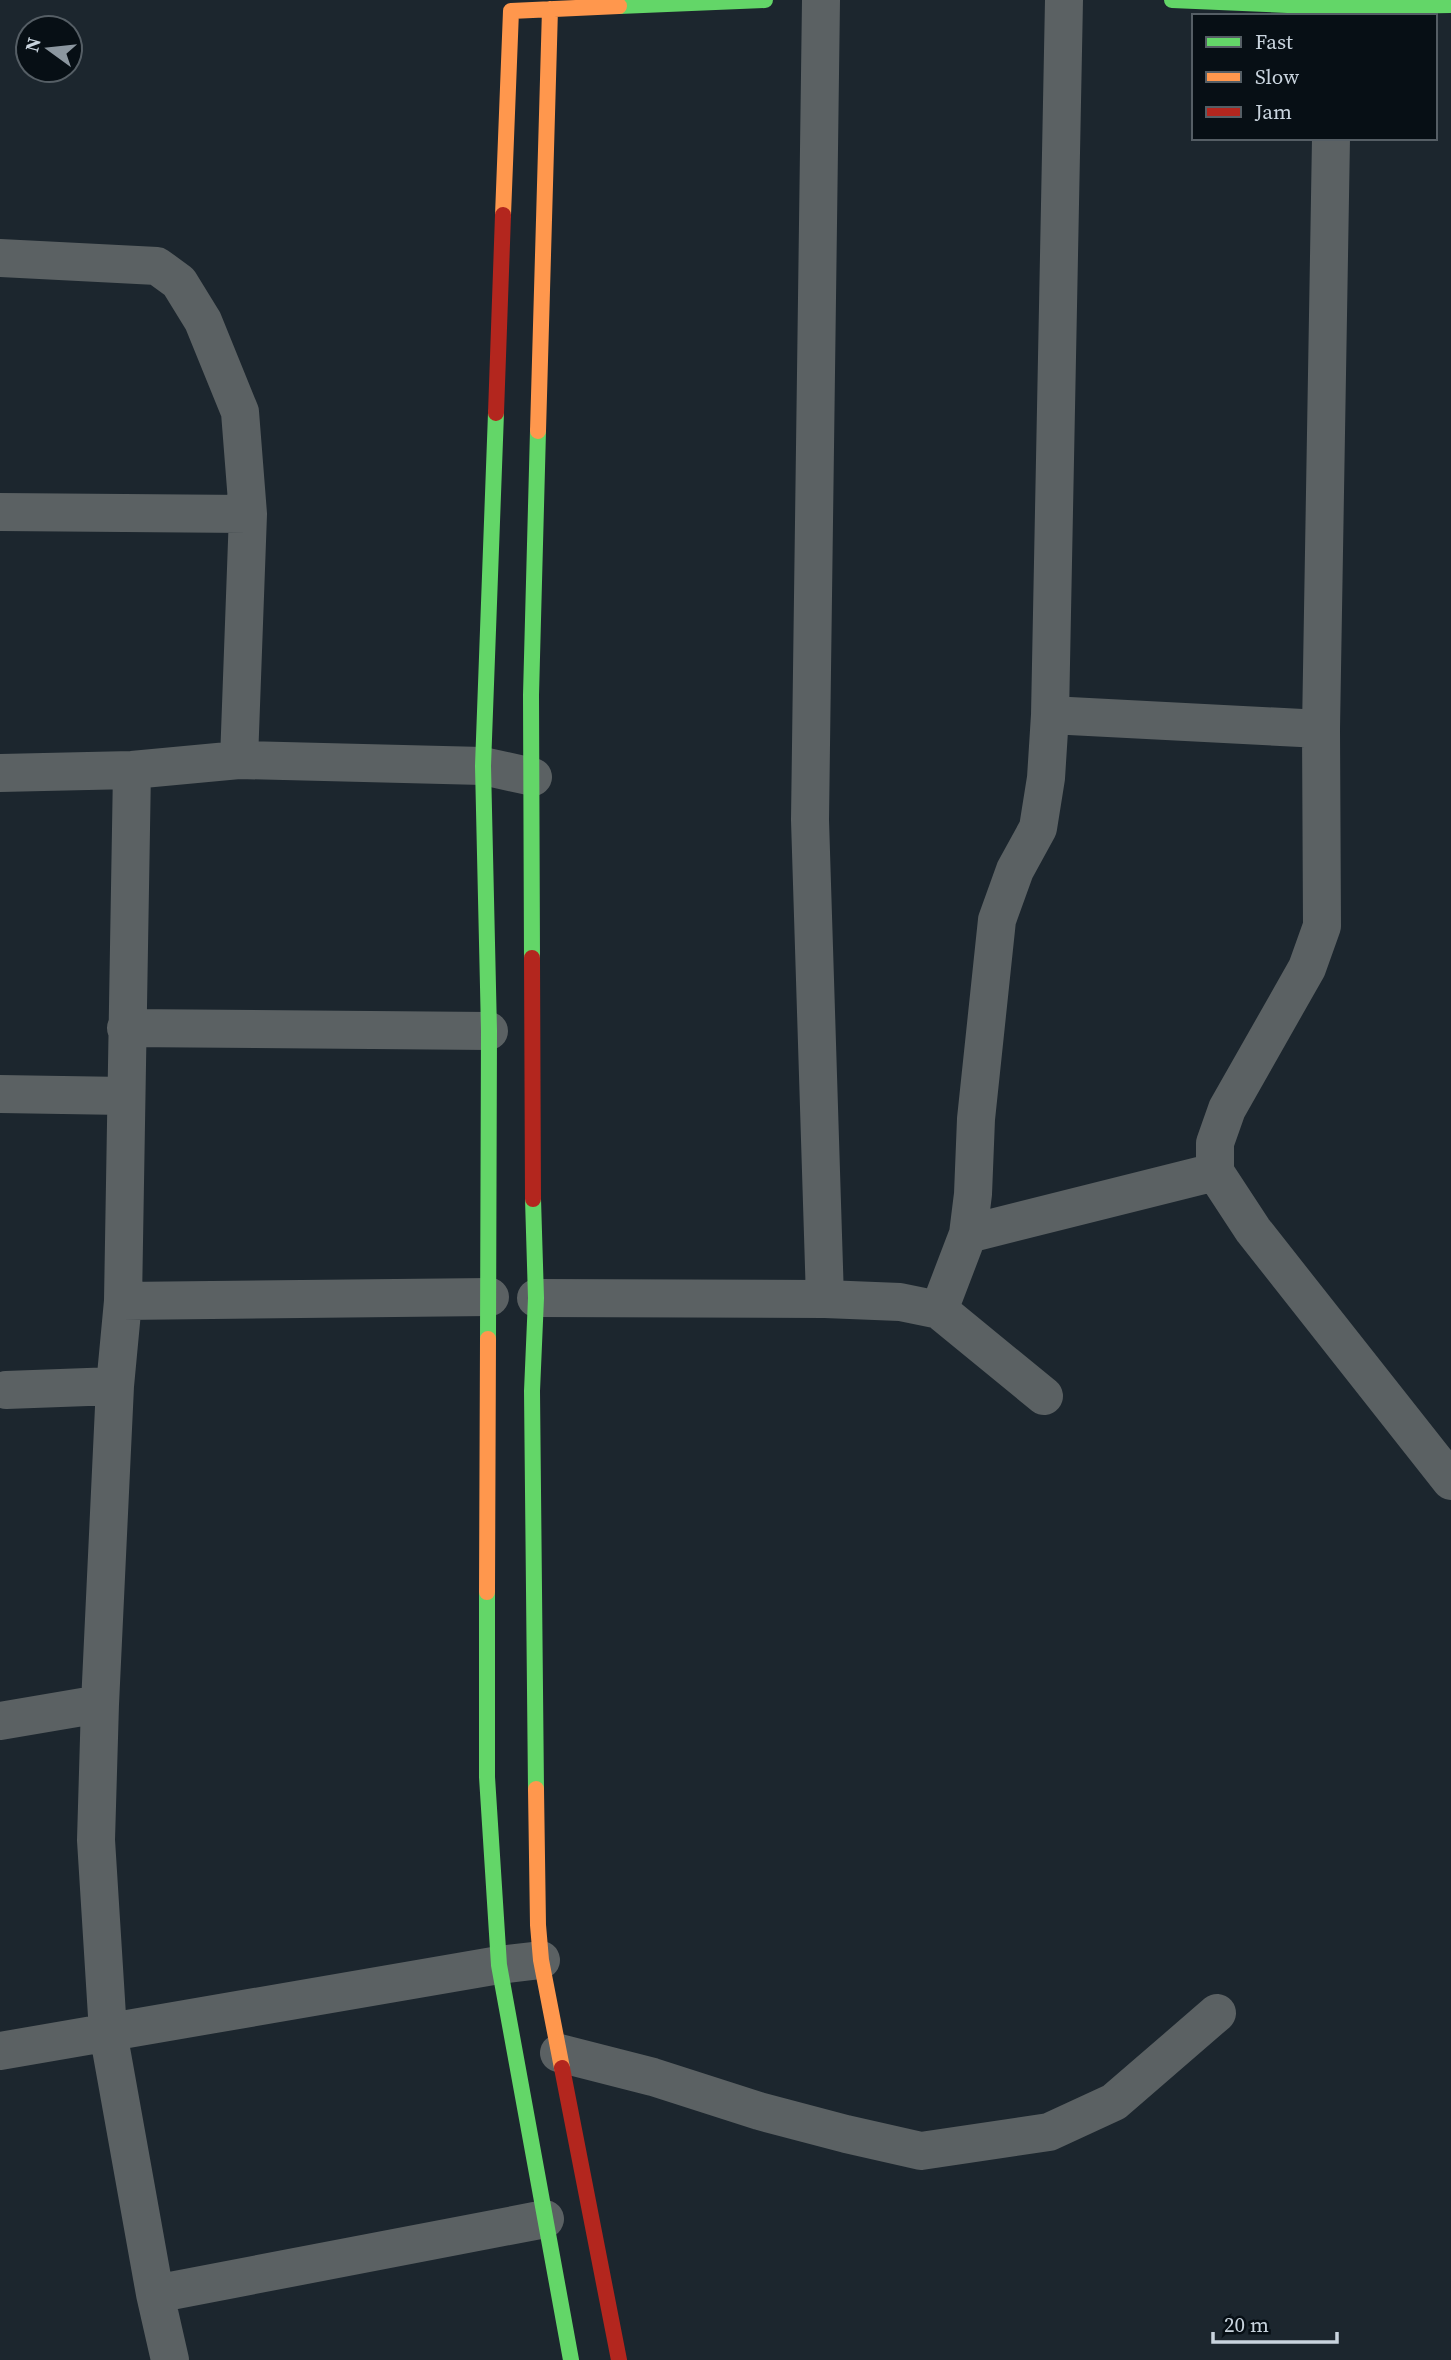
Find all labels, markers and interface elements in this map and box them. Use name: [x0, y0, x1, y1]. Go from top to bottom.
north arrow: [14, 14, 84, 84]
legend: [1192, 14, 1437, 140]
text: Fast: [1255, 27, 1293, 56]
text: N: [18, 34, 47, 55]
text: Slow: [1255, 62, 1299, 91]
text: Jam: [1254, 97, 1292, 126]
scale bar: [1213, 2300, 1337, 2344]
text: 20 m: [1224, 2310, 1269, 2339]

